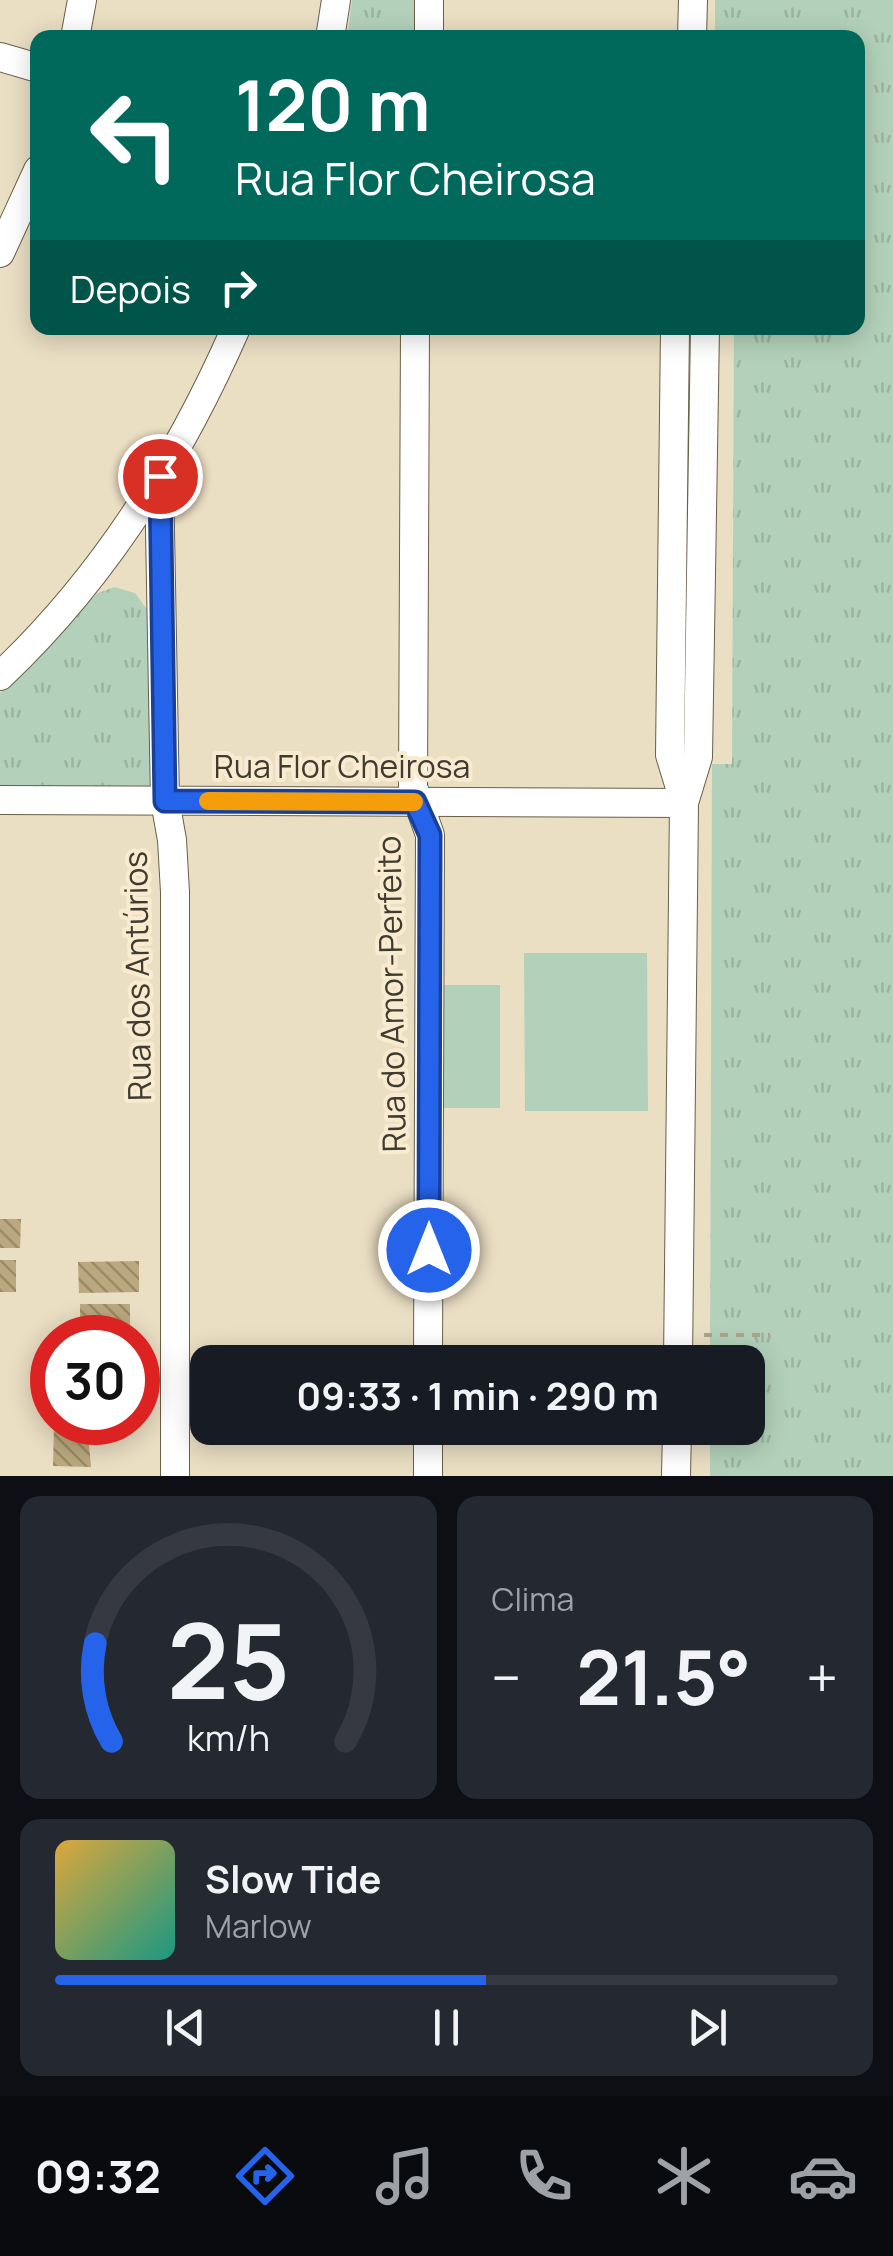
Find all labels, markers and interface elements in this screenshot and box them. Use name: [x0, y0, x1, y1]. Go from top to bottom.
text: 120 m: [235, 56, 430, 152]
icon: left: [70, 70, 200, 200]
text: Rua Flor Cheirosa: [235, 147, 596, 209]
icon: right: [211, 260, 266, 315]
text: Depois: [70, 262, 191, 314]
pin: [118, 434, 203, 519]
icon: arrive: [133, 449, 188, 504]
street label: Rua Flor Cheirosa: [214, 744, 470, 788]
street label: Rua do Amor-Perfeito: [366, 836, 416, 1153]
street label: Rua dos Antúrios: [113, 851, 161, 1101]
position arrow: [377, 1198, 481, 1302]
speed limit sign: 30: [30, 1315, 160, 1445]
text: 09:33 · 1 min · 290 m: [296, 1369, 659, 1421]
text: Clima: [492, 1577, 574, 1621]
text: 25: [167, 1588, 290, 1730]
text: 21.5°: [576, 1625, 751, 1728]
text: −: [492, 1639, 521, 1715]
text: +: [806, 1639, 838, 1715]
text: km/h: [187, 1713, 270, 1762]
text: Slow Tide: [205, 1852, 382, 1904]
text: Marlow: [205, 1904, 312, 1948]
icon: previous: [158, 2000, 213, 2055]
icon: pause: [419, 2000, 474, 2055]
icon: next: [680, 2000, 735, 2055]
icon: directions: [230, 2141, 300, 2211]
icon: music: [370, 2141, 440, 2211]
icon: phone: [509, 2141, 579, 2211]
icon: climate: [649, 2141, 719, 2211]
icon: car: [788, 2141, 858, 2211]
text: 09:32: [35, 2145, 161, 2207]

